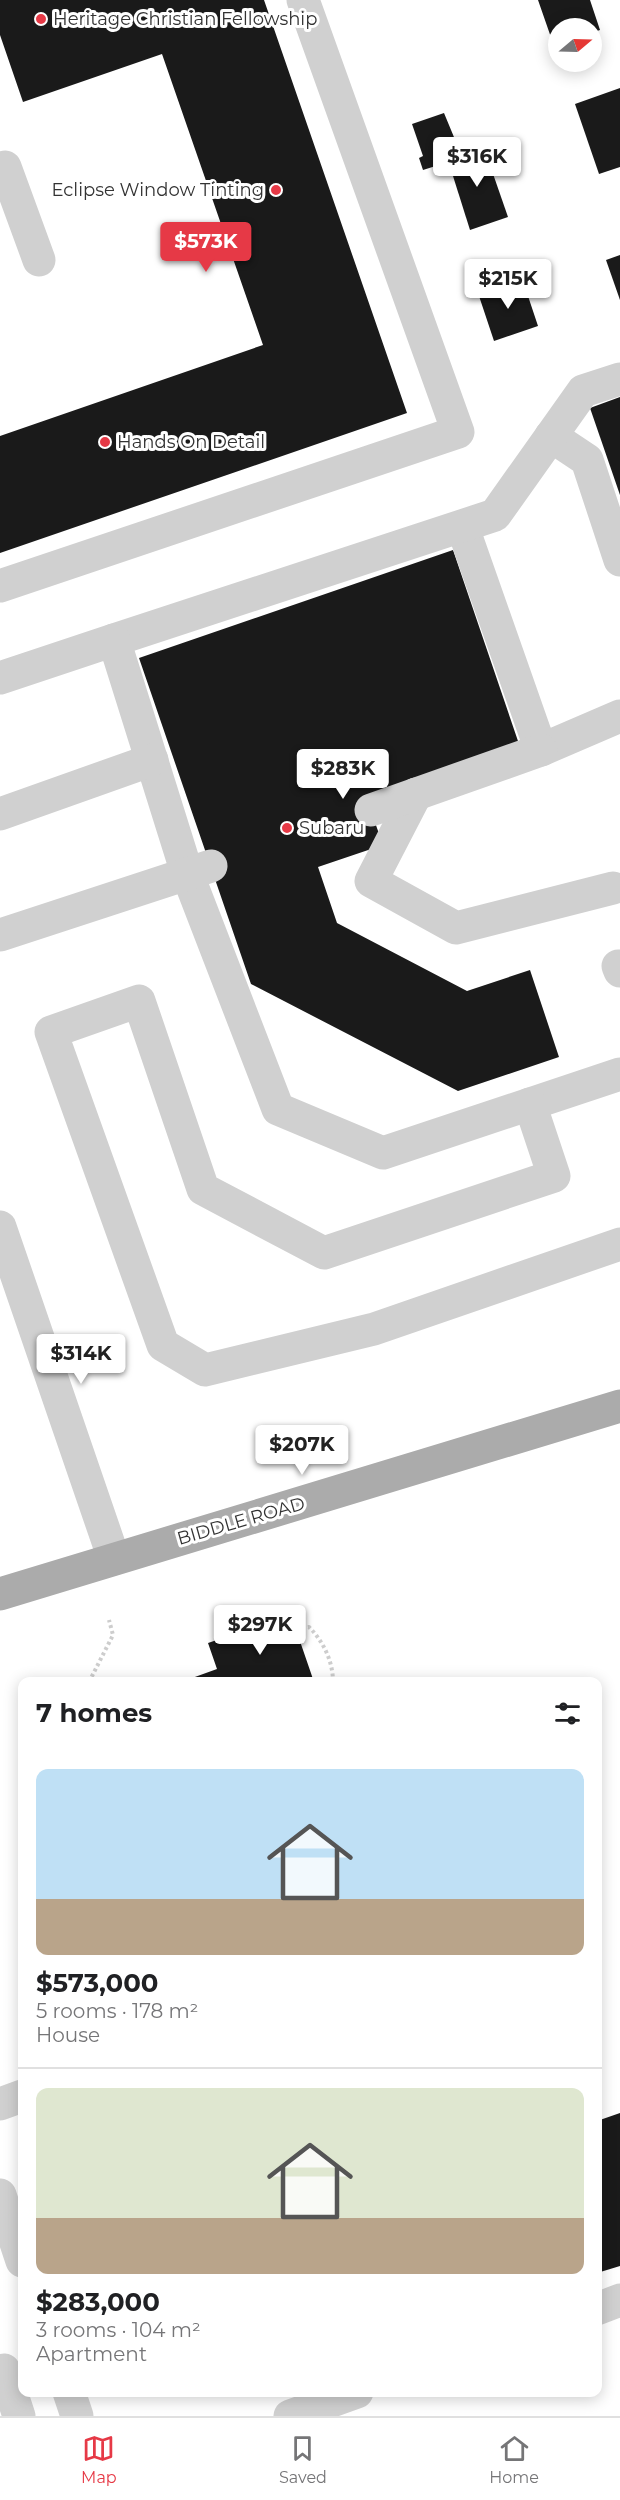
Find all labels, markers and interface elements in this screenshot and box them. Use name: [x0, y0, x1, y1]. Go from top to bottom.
place label: Heritage Christian Fellowship: [53, 8, 317, 30]
marker: Heritage Christian Fellowship: [34, 12, 48, 26]
north arrow: [548, 18, 602, 72]
map controls: [548, 18, 602, 72]
pin: $316K: [435, 137, 519, 188]
text: $316K: [447, 144, 507, 168]
place label: Eclipse Window Tinting: [51, 179, 264, 201]
marker: Eclipse Window Tinting: [269, 183, 283, 197]
pin: $573K: [164, 222, 248, 273]
text: $573K: [174, 229, 238, 253]
pin: $215K: [466, 259, 550, 310]
text: $215K: [478, 266, 538, 290]
place label: Hands On Detail: [117, 431, 265, 453]
marker: Hands On Detail: [98, 435, 112, 449]
pin: $283K: [301, 749, 385, 800]
text: $283K: [311, 756, 375, 780]
place label: Subaru: [299, 817, 364, 839]
marker: Subaru: [280, 821, 294, 835]
pin: $314K: [39, 1334, 123, 1385]
text: $314K: [51, 1341, 111, 1365]
pin: $207K: [260, 1425, 344, 1476]
text: $207K: [269, 1432, 335, 1456]
street label: BIDDLE ROAD: [175, 1492, 307, 1550]
pin: $297K: [218, 1605, 302, 1656]
text: $297K: [228, 1612, 292, 1636]
text: 7 homes: [36, 1697, 152, 1729]
icon: filters: [551, 1697, 584, 1730]
icon: home: [256, 1808, 364, 1916]
text: $573,000: [36, 1967, 159, 1999]
text: 5 rooms · 178 m²: [36, 1999, 198, 2023]
text: House: [36, 2023, 100, 2047]
icon: home: [256, 2127, 364, 2235]
text: $283,000: [36, 2286, 160, 2318]
text: 3 rooms · 104 m²: [36, 2318, 201, 2342]
text: Apartment: [36, 2342, 147, 2366]
tab: Map: [81, 2432, 117, 2487]
tab: Saved: [279, 2432, 327, 2487]
tab: Home: [489, 2432, 539, 2487]

